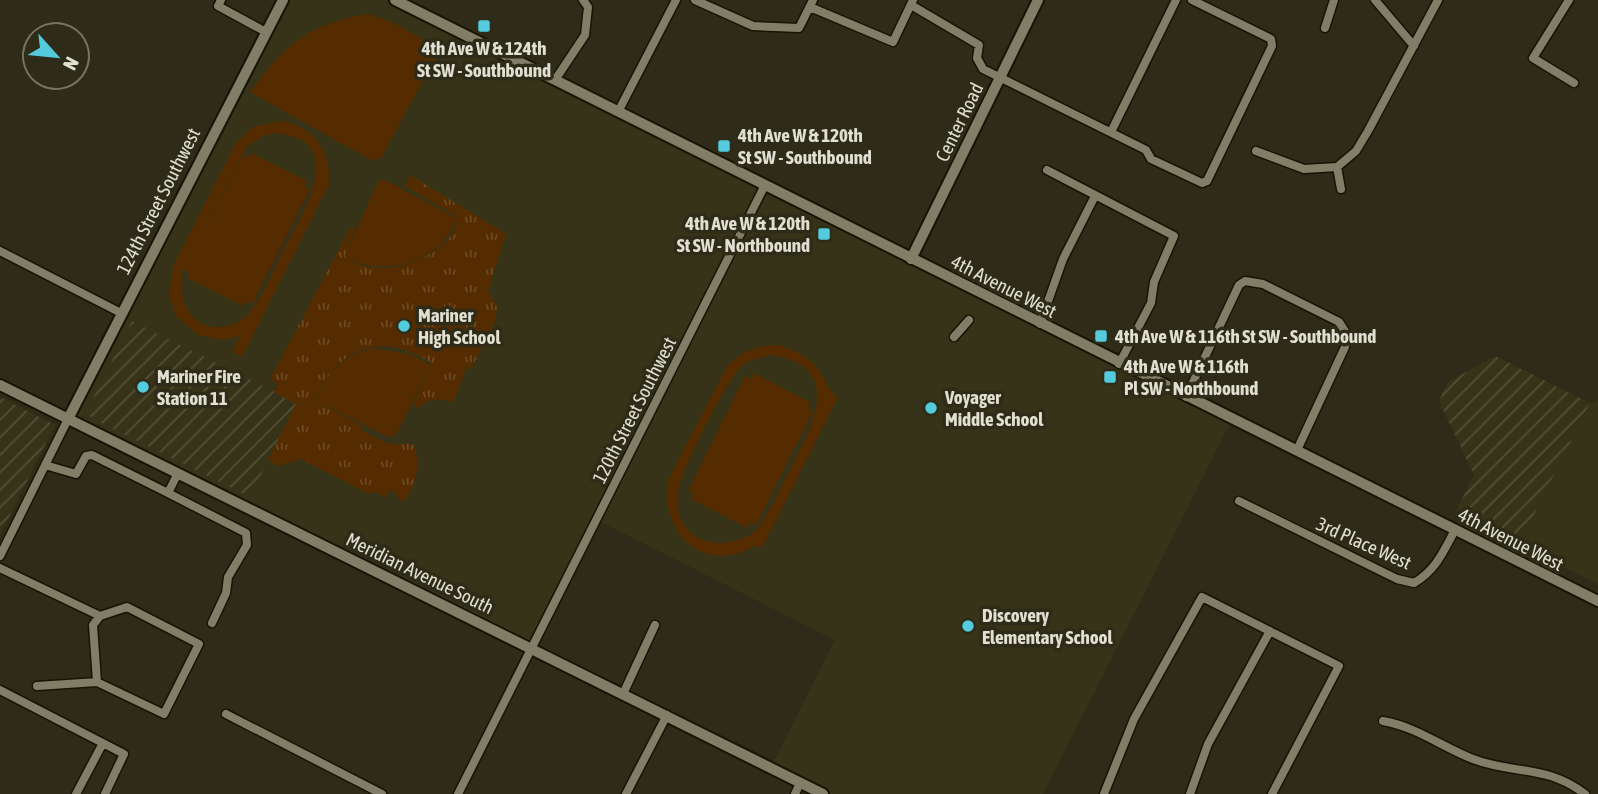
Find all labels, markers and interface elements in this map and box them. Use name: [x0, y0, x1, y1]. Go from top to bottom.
marker: 4th Ave W & 124th St SW - Southbound: [476, 18, 492, 34]
north arrow: [21, 21, 91, 91]
place label: 4th Ave W & 124th St SW - Southbound: [417, 37, 551, 81]
text: N: [59, 54, 83, 74]
street label: Center Road: [931, 79, 987, 165]
street label: 124th Street Southwest: [112, 124, 204, 278]
place label: 4th Ave W & 120th St SW - Southbound: [737, 124, 872, 168]
marker: 4th Ave W & 120th St SW - Southbound: [716, 138, 732, 154]
place label: 4th Ave W & 120th St SW - Northbound: [677, 212, 810, 256]
marker: 4th Ave W & 120th St SW - Northbound: [816, 226, 832, 242]
street label: 4th Avenue West: [948, 250, 1060, 322]
place label: Mariner High School: [418, 304, 501, 348]
marker: Mariner High School: [396, 318, 412, 334]
place label: 4th Ave W & 116th St SW - Southbound: [1114, 325, 1376, 347]
marker: 4th Ave W & 116th St SW - Southbound: [1093, 328, 1109, 344]
street label: 120th Street Southwest: [588, 333, 680, 487]
place label: 4th Ave W & 116th Pl SW - Northbound: [1123, 355, 1258, 399]
place label: Mariner Fire Station 11: [157, 365, 241, 409]
marker: 4th Ave W & 116th Pl SW - Northbound: [1102, 369, 1118, 385]
marker: Mariner Fire Station 11: [135, 379, 151, 395]
place label: Voyager Middle School: [944, 386, 1044, 430]
marker: Voyager Middle School: [923, 400, 939, 416]
street label: 4th Avenue West: [1455, 503, 1567, 575]
street label: 3rd Place West: [1313, 512, 1415, 574]
street label: Meridian Avenue South: [343, 528, 497, 618]
place label: Discovery Elementary School: [982, 604, 1114, 648]
marker: Discovery Elementary School: [960, 618, 976, 634]

